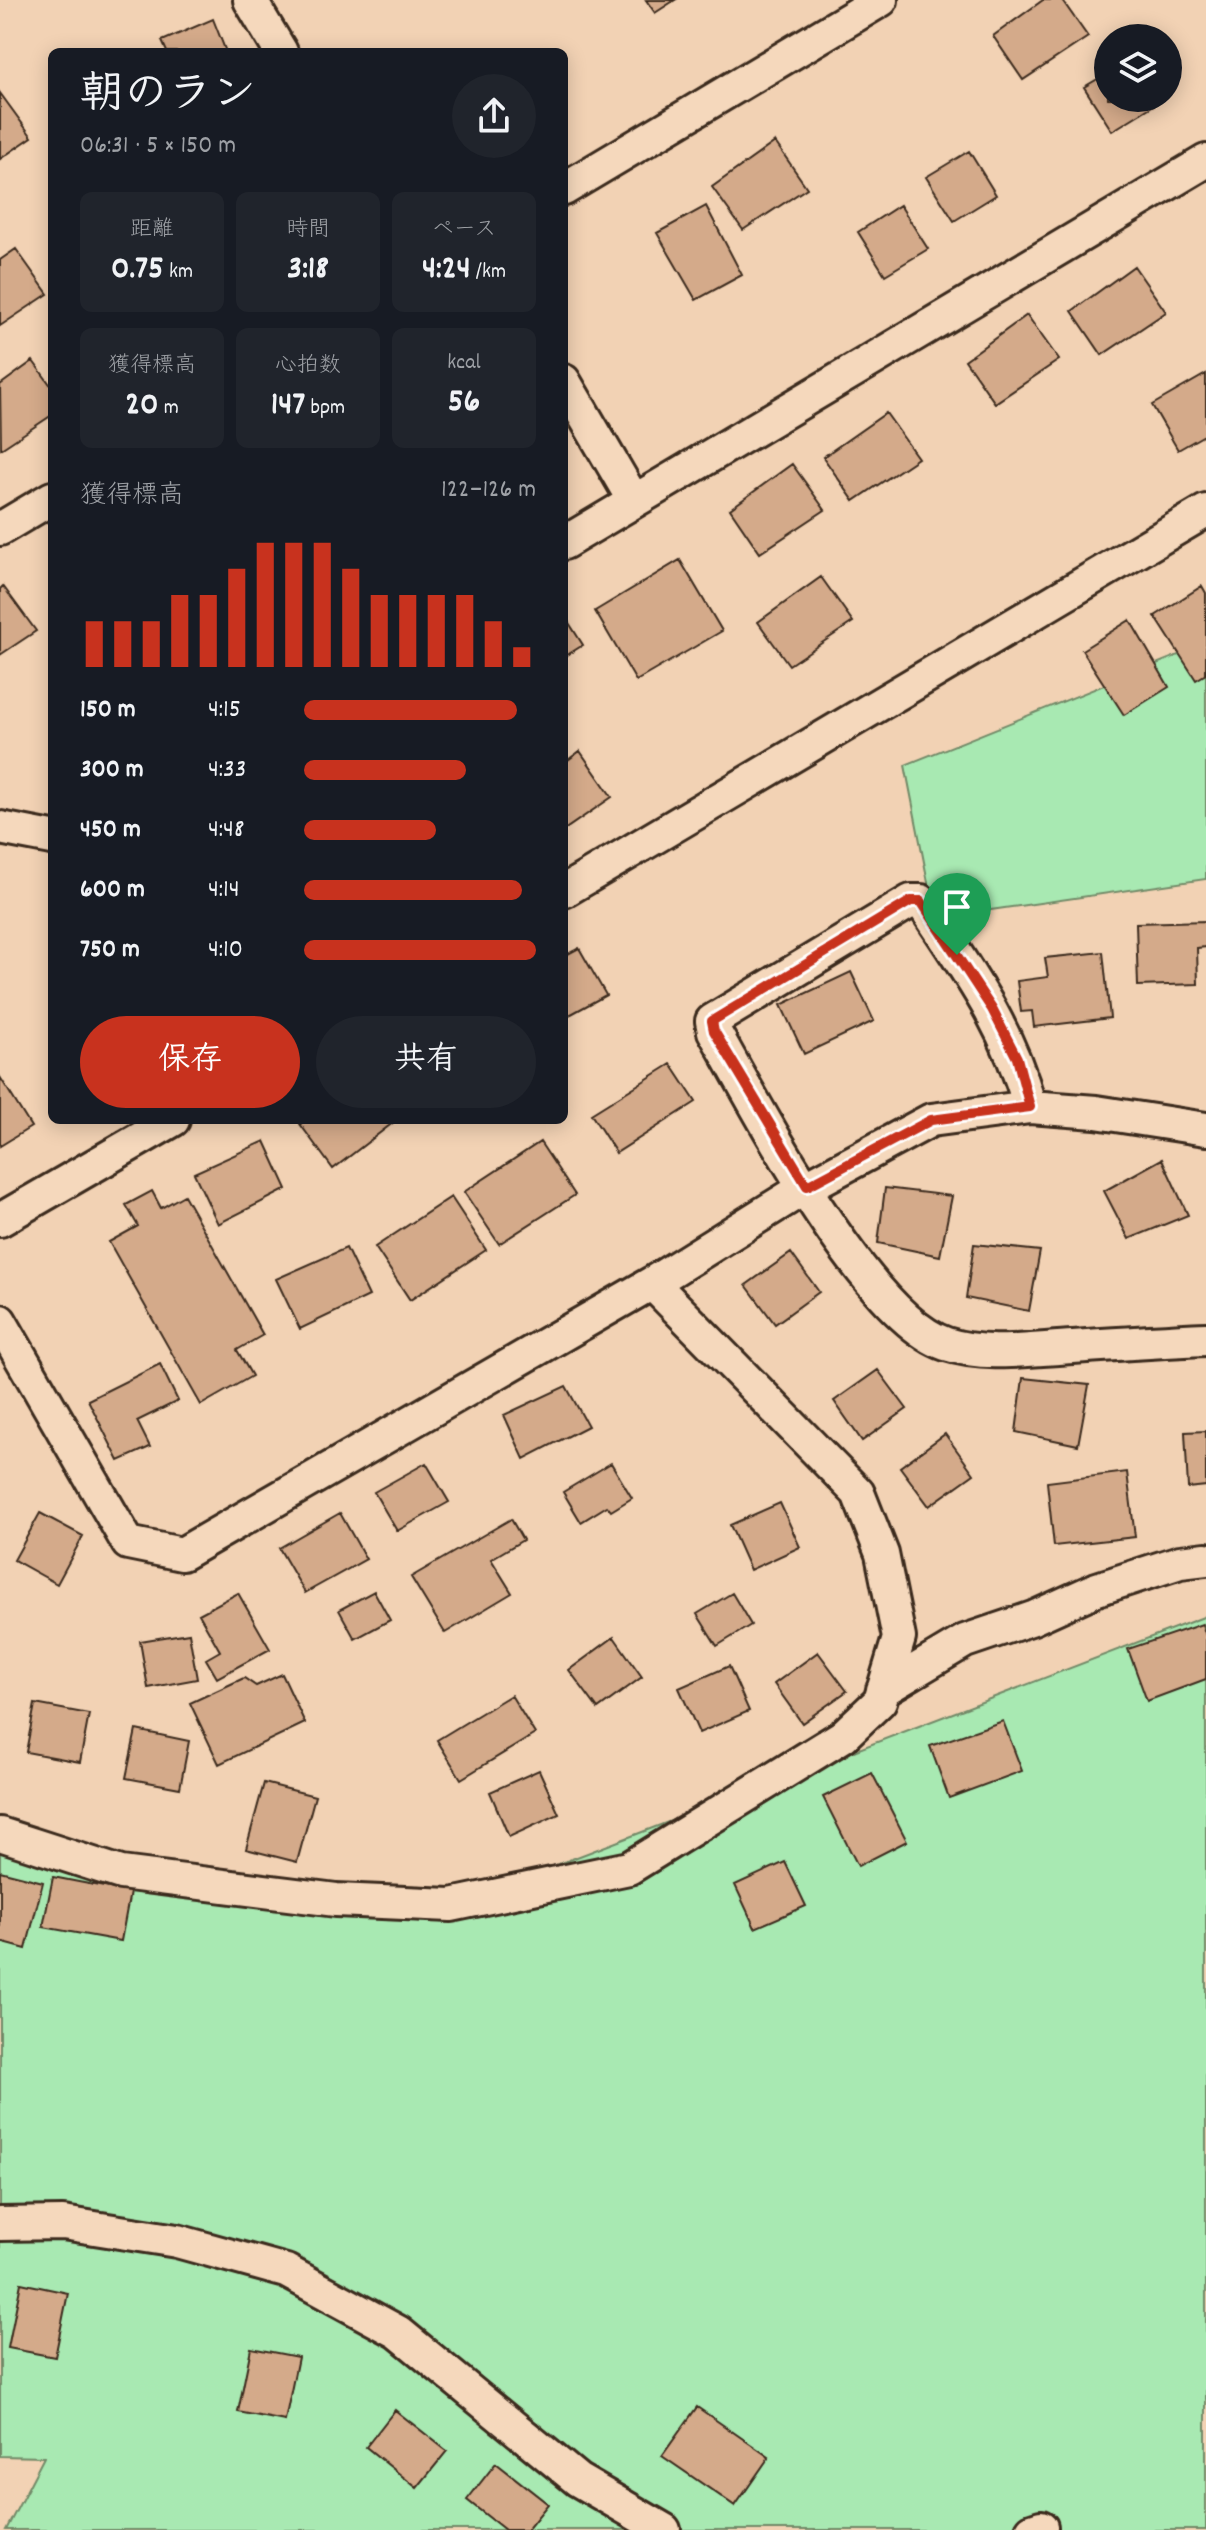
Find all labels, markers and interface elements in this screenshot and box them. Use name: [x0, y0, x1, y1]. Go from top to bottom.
map controls: [1094, 24, 1182, 112]
button: layers: [1094, 24, 1182, 112]
text: 朝のラン: [80, 66, 256, 129]
button: share: [452, 74, 536, 158]
text: 06:31 · 5 × 150 m: [80, 128, 236, 165]
text: 距離: [130, 215, 174, 246]
text: 時間: [286, 215, 330, 246]
text: ペース: [432, 215, 496, 246]
text: 0.75: [111, 246, 164, 295]
text: 3:18: [287, 246, 329, 295]
text: 4:24: [422, 246, 471, 295]
text: km: [164, 257, 193, 288]
text: /km: [471, 257, 506, 288]
text: kcal: [447, 348, 481, 379]
text: 獲得標高: [108, 351, 196, 382]
text: 心拍数: [275, 351, 341, 382]
text: 56: [448, 379, 480, 428]
text: 20: [125, 382, 159, 431]
text: 147: [271, 382, 305, 431]
text: m: [159, 393, 179, 424]
text: bpm: [305, 393, 345, 424]
text: 122–126 m: [441, 472, 536, 509]
text: 獲得標高: [80, 478, 184, 515]
text: 150 m: [80, 692, 136, 729]
text: 4:15: [208, 692, 241, 729]
text: 300 m: [80, 752, 144, 789]
text: 4:33: [208, 752, 246, 789]
text: 450 m: [80, 812, 141, 849]
text: 4:48: [208, 812, 244, 849]
text: 600 m: [80, 872, 145, 909]
text: 4:14: [208, 872, 240, 909]
pin: [923, 873, 991, 955]
icon: arrive: [935, 885, 979, 929]
text: 750 m: [80, 932, 140, 969]
text: 4:10: [208, 932, 243, 969]
button: 保存: [80, 1016, 300, 1108]
button: 共有: [316, 1016, 536, 1108]

